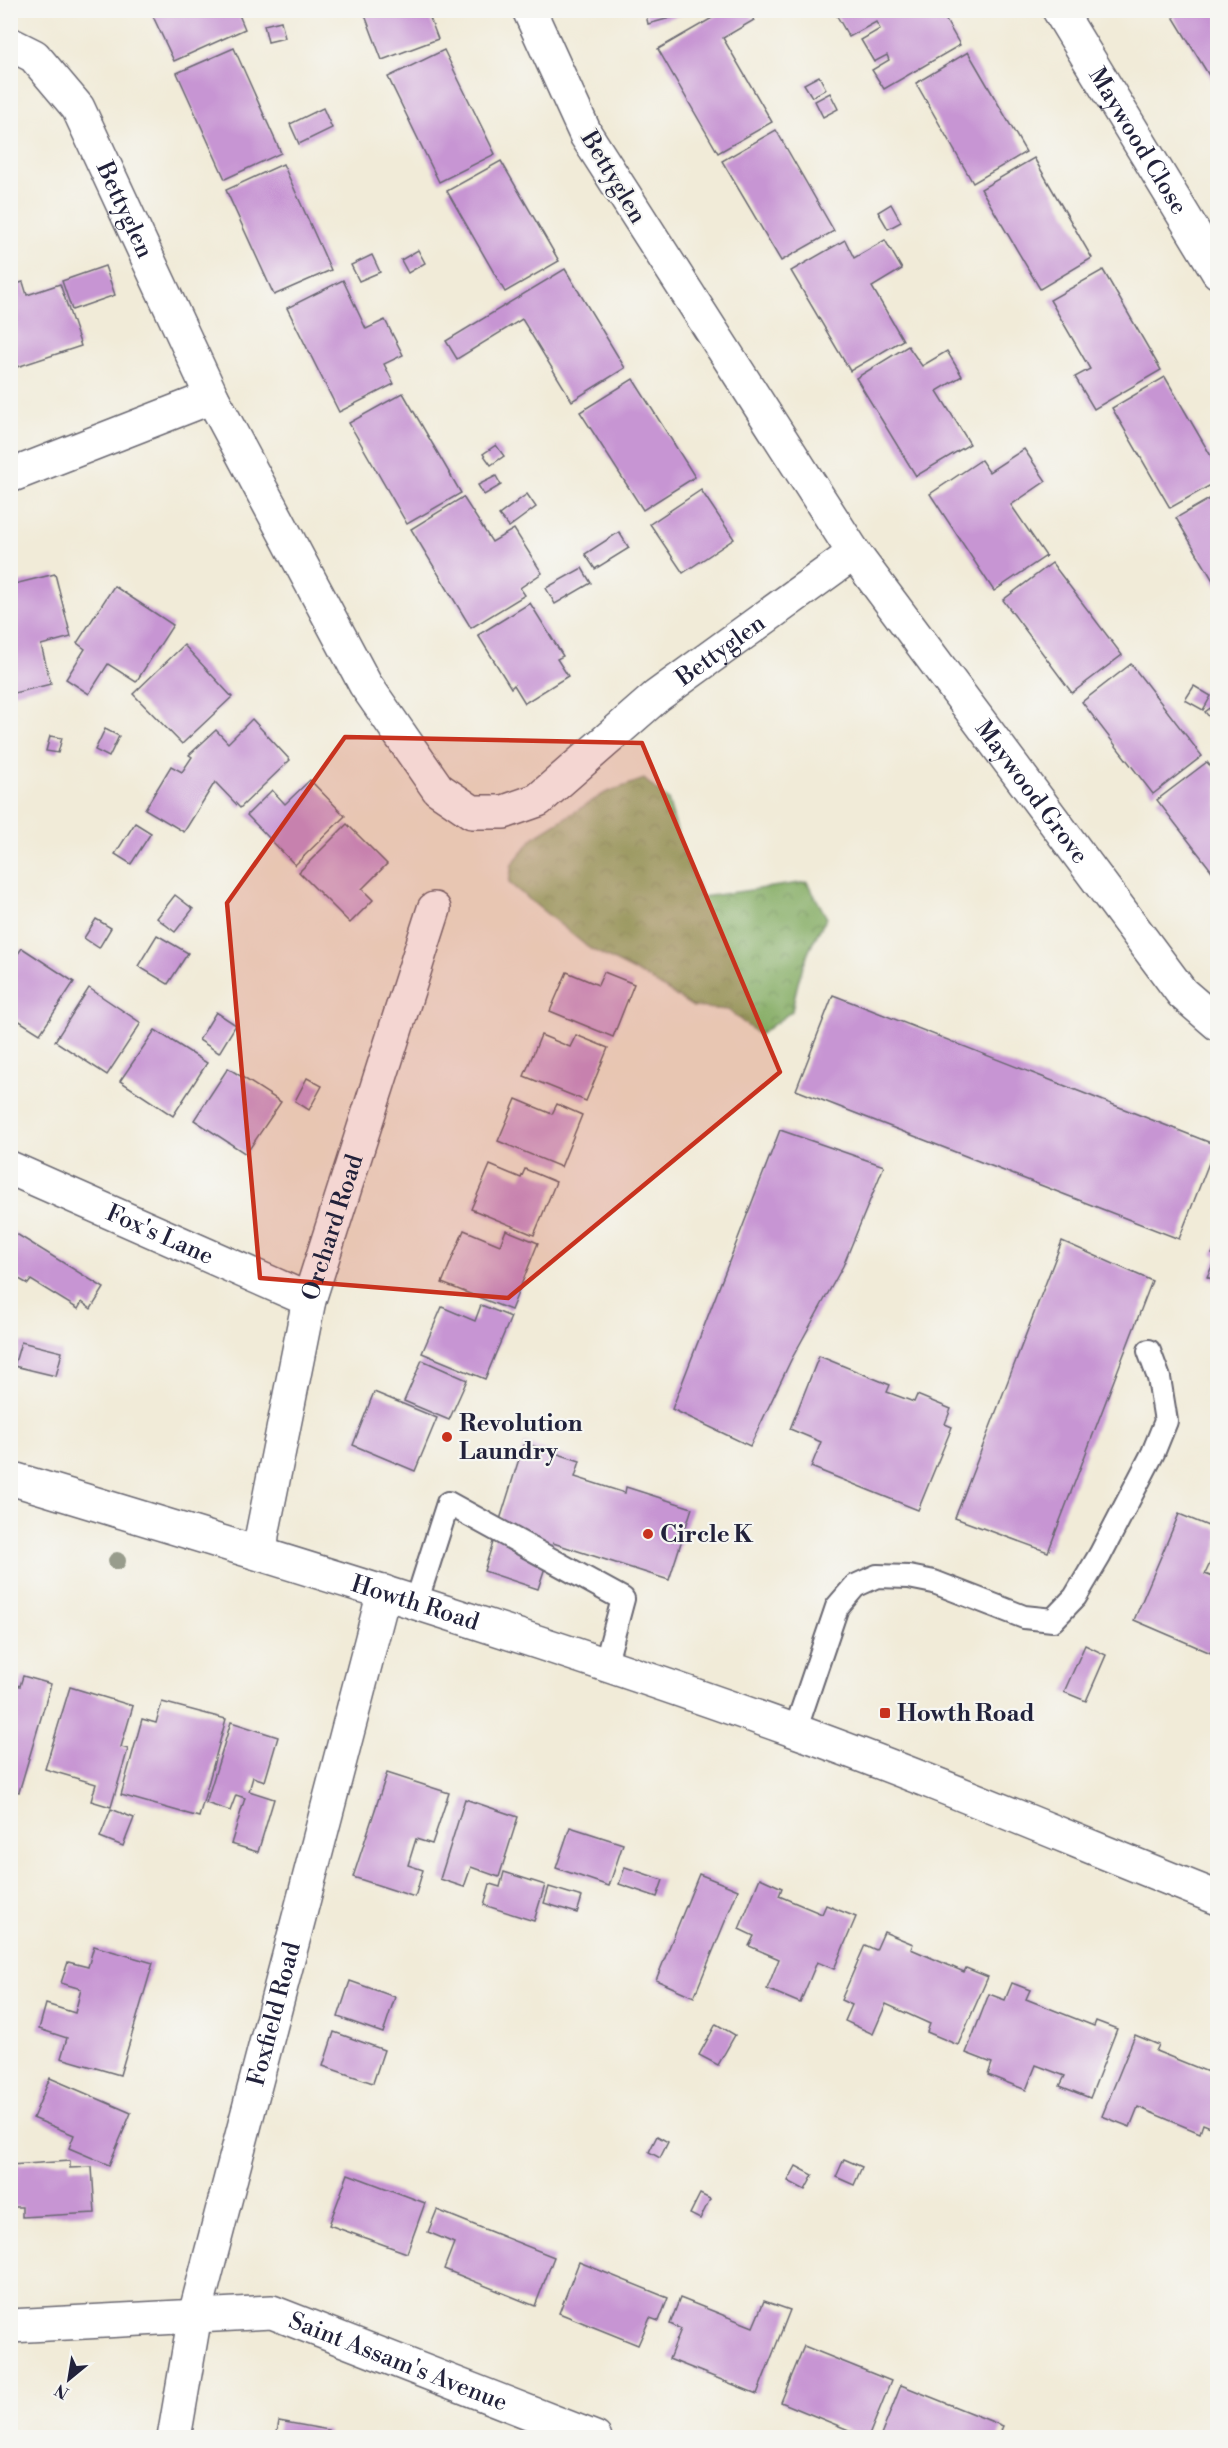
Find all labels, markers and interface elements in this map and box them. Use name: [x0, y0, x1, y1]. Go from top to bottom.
street label: Maywood Close: [1082, 62, 1194, 220]
street label: Bettyglen: [573, 125, 653, 229]
street label: Bettyglen: [88, 156, 160, 263]
street label: Bettyglen: [669, 608, 771, 694]
street label: Maywood Grove: [968, 715, 1094, 870]
street label: Orchard Road: [296, 1150, 371, 1304]
street label: Fox's Lane: [101, 1198, 218, 1272]
place label: Revolution Laundry: [459, 1409, 583, 1467]
marker: Revolution Laundry: [440, 1430, 454, 1444]
place label: Circle K: [660, 1520, 754, 1550]
marker: Circle K: [641, 1527, 655, 1541]
street label: Howth Road: [347, 1569, 483, 1638]
place label: Howth Road: [897, 1699, 1035, 1729]
marker: Howth Road: [878, 1706, 892, 1720]
street label: Foxfield Road: [242, 1939, 308, 2089]
street label: Saint Assam's Avenue: [284, 2306, 512, 2418]
north arrow: [39, 2349, 99, 2409]
text: N: [51, 2379, 72, 2403]

